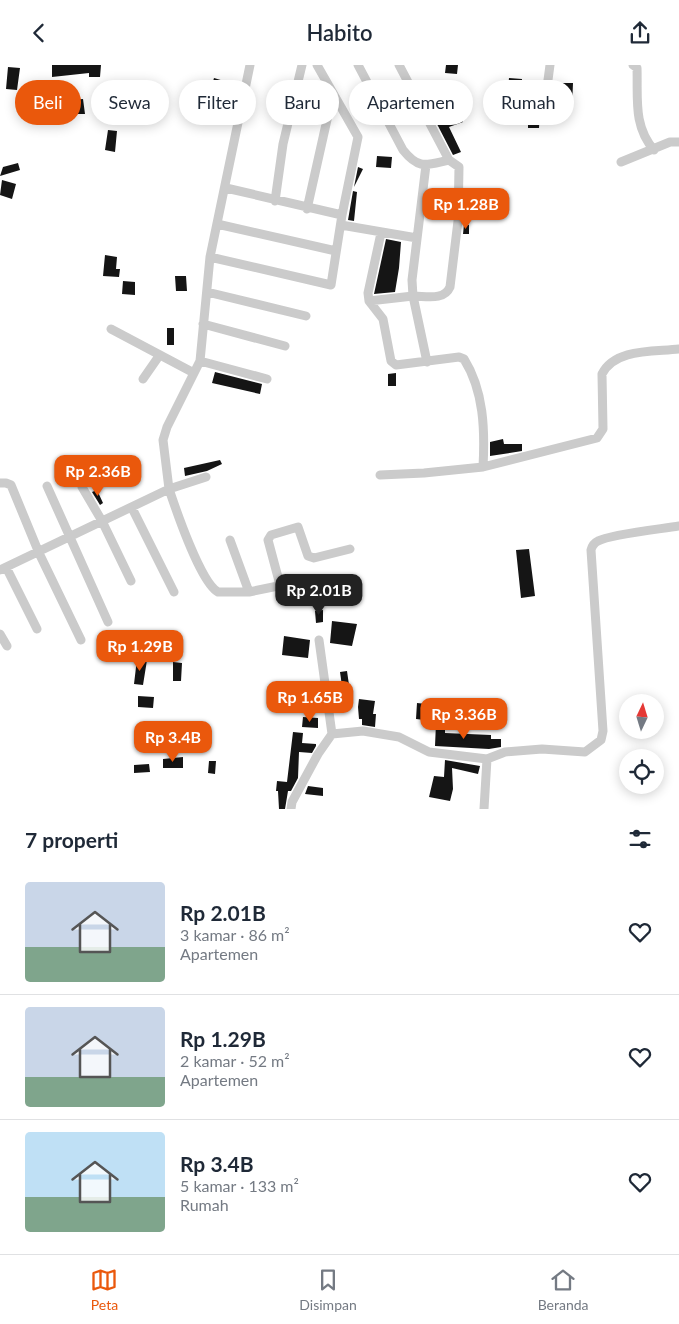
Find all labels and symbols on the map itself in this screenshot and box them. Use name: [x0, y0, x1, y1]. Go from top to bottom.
pin: Rp 1.28B: [414, 187, 518, 230]
pin: Rp 2.36B: [46, 455, 150, 497]
pin: Rp 2.01B: [267, 573, 371, 616]
pin: Rp 1.29B: [88, 629, 192, 672]
pin: Rp 1.65B: [258, 681, 362, 723]
north arrow: [619, 694, 664, 739]
pin: Rp 3.36B: [412, 697, 516, 740]
pin: Rp 3.4B: [127, 721, 219, 763]

